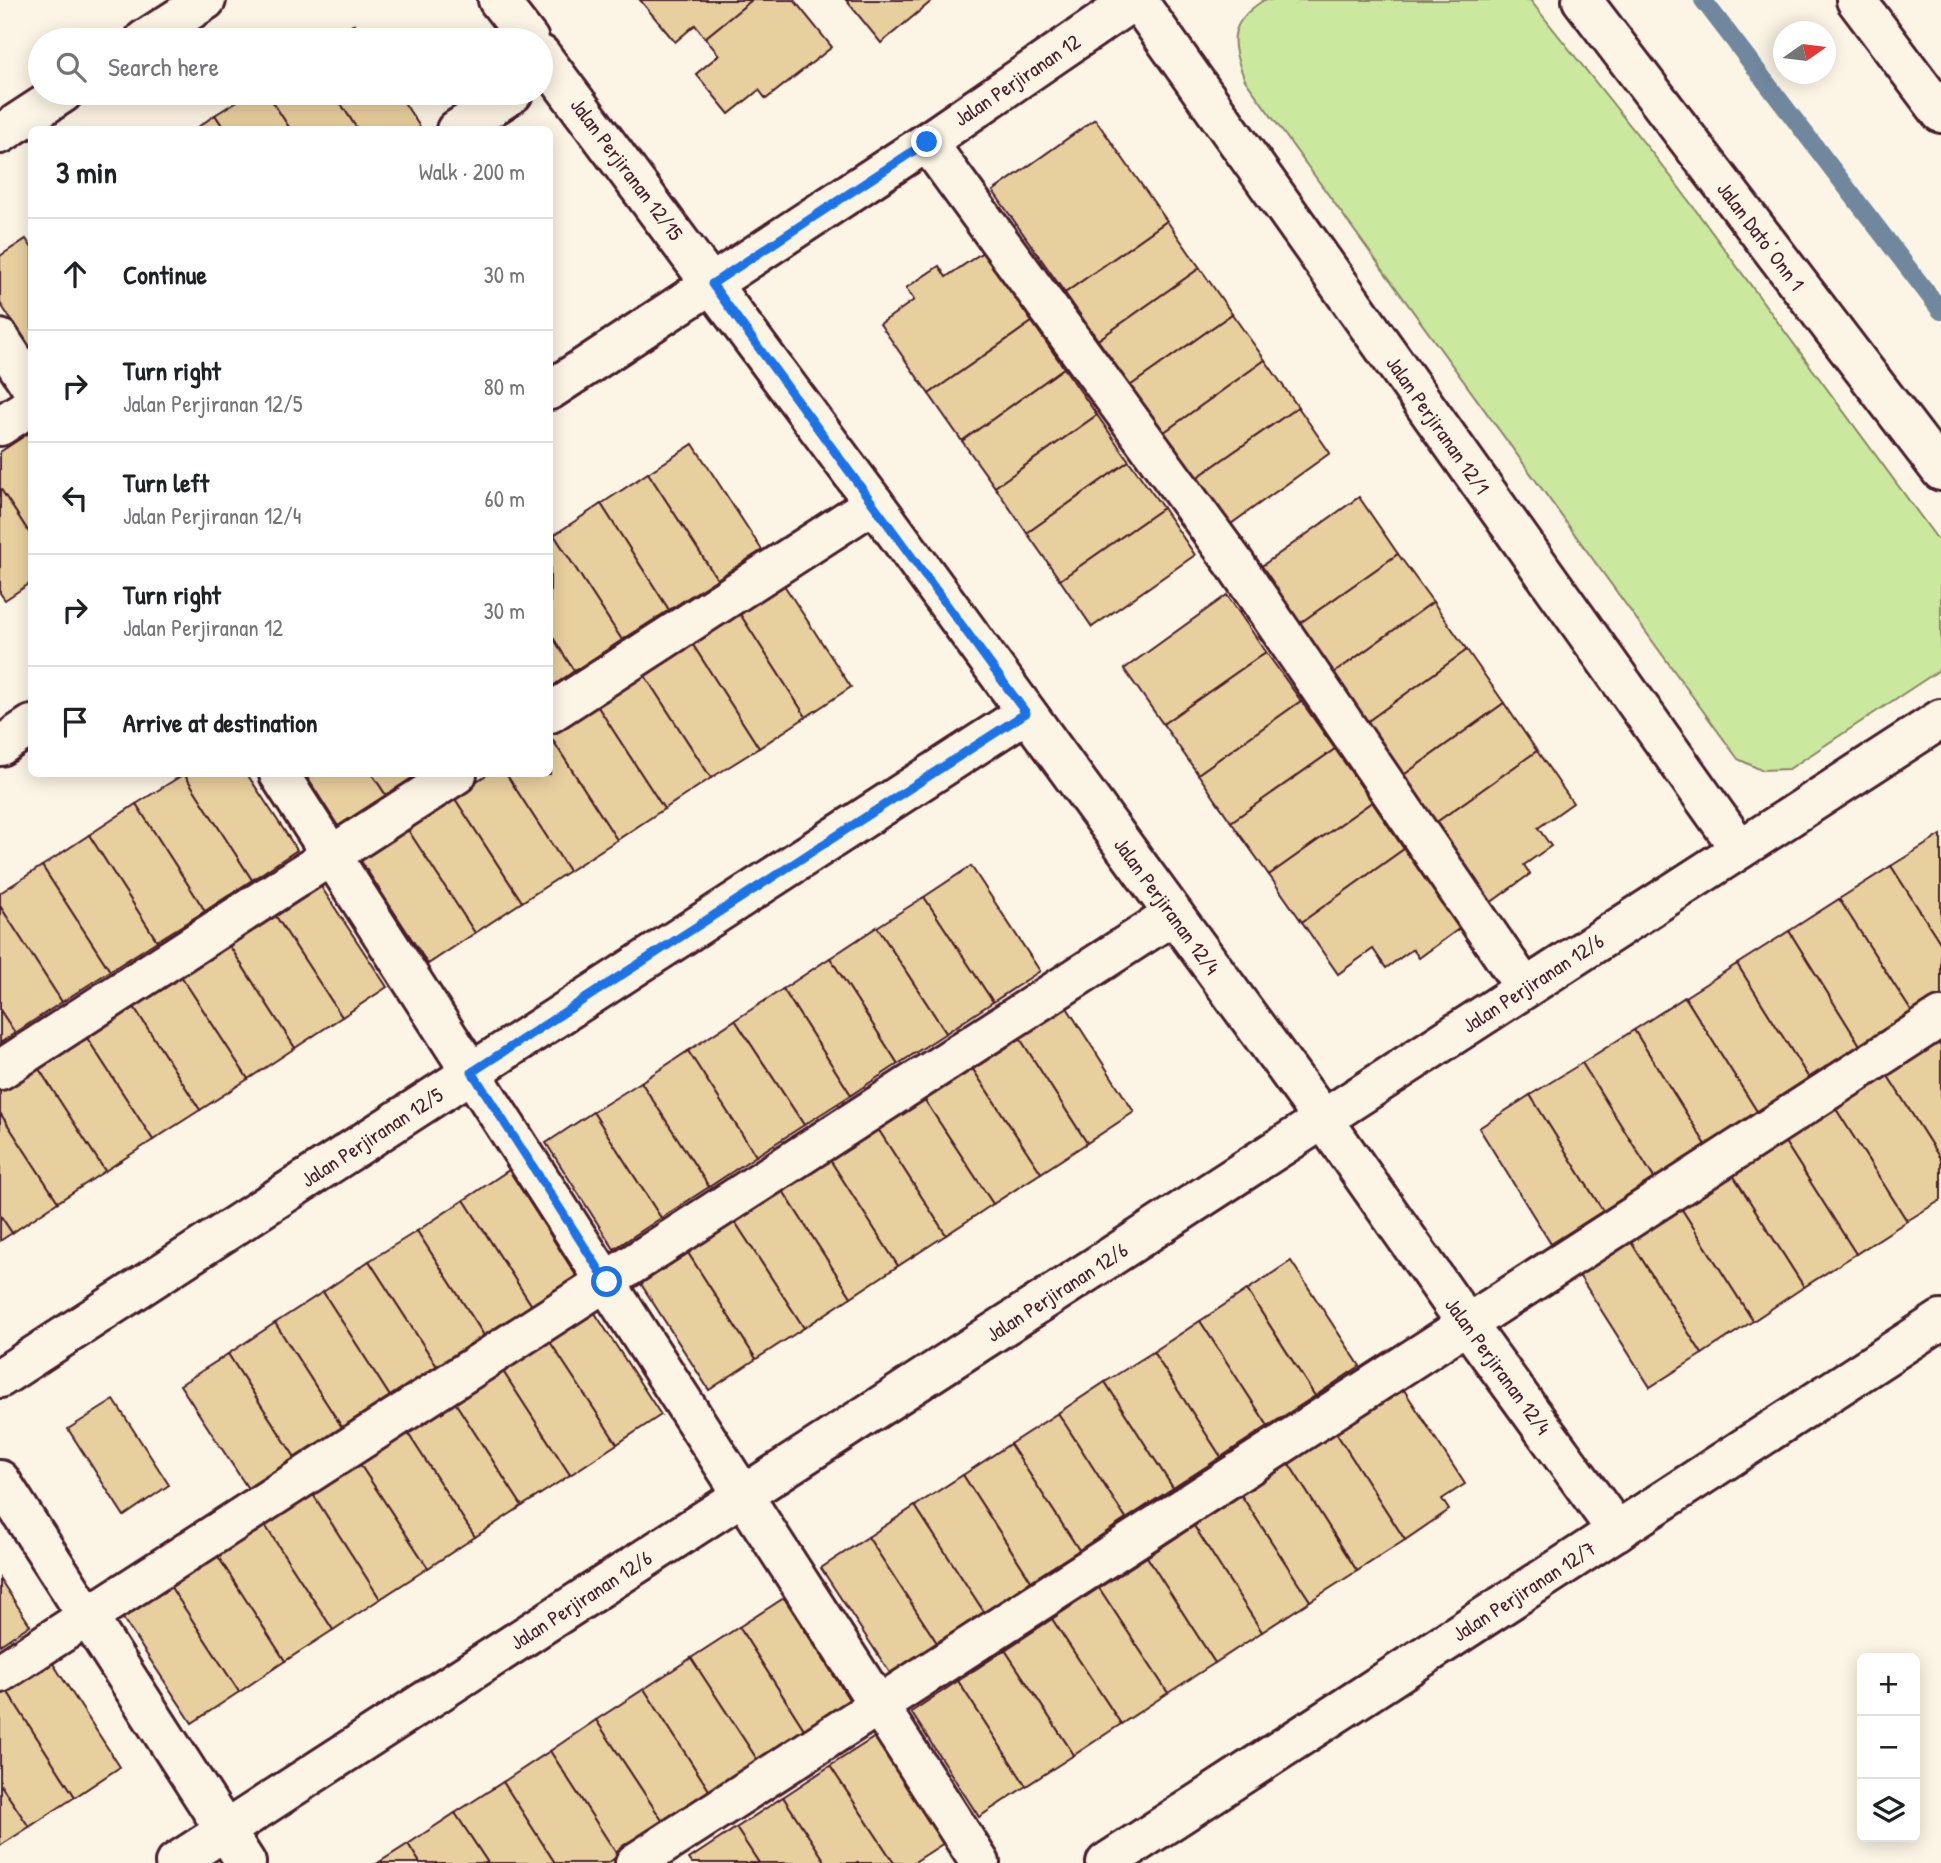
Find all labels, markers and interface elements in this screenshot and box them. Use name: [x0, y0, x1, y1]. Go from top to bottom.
north arrow: [1773, 21, 1836, 84]
street label: Jalan Perjiranan 12: [948, 27, 1086, 133]
search box: [28, 28, 553, 105]
icon: search: [52, 48, 90, 86]
text: Search here: [108, 49, 219, 84]
street label: Jalan Perjiranan 12/15: [564, 92, 690, 246]
route end: [911, 126, 942, 157]
text: 3 min: [56, 152, 117, 192]
text: Walk · 200 m: [419, 156, 525, 187]
street label: Jalan Dato' Onn 1: [1710, 176, 1812, 296]
icon: ahead: [56, 255, 94, 293]
text: Continue: [123, 257, 207, 292]
text: 30 m: [483, 259, 525, 290]
street label: Jalan Perjiranan 12/1: [1379, 350, 1497, 500]
text: Turn right: [123, 353, 221, 388]
icon: right: [56, 367, 94, 405]
text: 80 m: [484, 371, 525, 402]
text: Jalan Perjiranan 12/5: [123, 388, 303, 419]
text: Turn left: [123, 465, 209, 500]
icon: left: [56, 479, 94, 517]
text: 60 m: [485, 483, 525, 514]
text: Jalan Perjiranan 12/4: [123, 500, 301, 531]
text: Turn right: [123, 577, 221, 612]
icon: right: [56, 591, 94, 629]
text: 30 m: [483, 595, 525, 626]
text: Jalan Perjiranan 12: [123, 612, 283, 643]
icon: arrive: [56, 703, 94, 741]
text: Arrive at destination: [123, 705, 318, 740]
street label: Jalan Perjiranan 12/4: [1107, 832, 1227, 981]
street label: Jalan Perjiranan 12/6: [1457, 926, 1609, 1040]
street label: Jalan Perjiranan 12/5: [295, 1080, 449, 1194]
street label: Jalan Perjiranan 12/6: [981, 1235, 1133, 1349]
route start: [591, 1266, 622, 1297]
street label: Jalan Perjiranan 12/4: [1438, 1292, 1558, 1441]
street label: Jalan Perjiranan 12/7: [1447, 1534, 1601, 1648]
street label: Jalan Perjiranan 12/6: [505, 1543, 657, 1657]
map controls: [1857, 1653, 1920, 1842]
button: +: [1857, 1653, 1920, 1716]
button: −: [1857, 1716, 1920, 1779]
button: layers: [1857, 1779, 1920, 1842]

